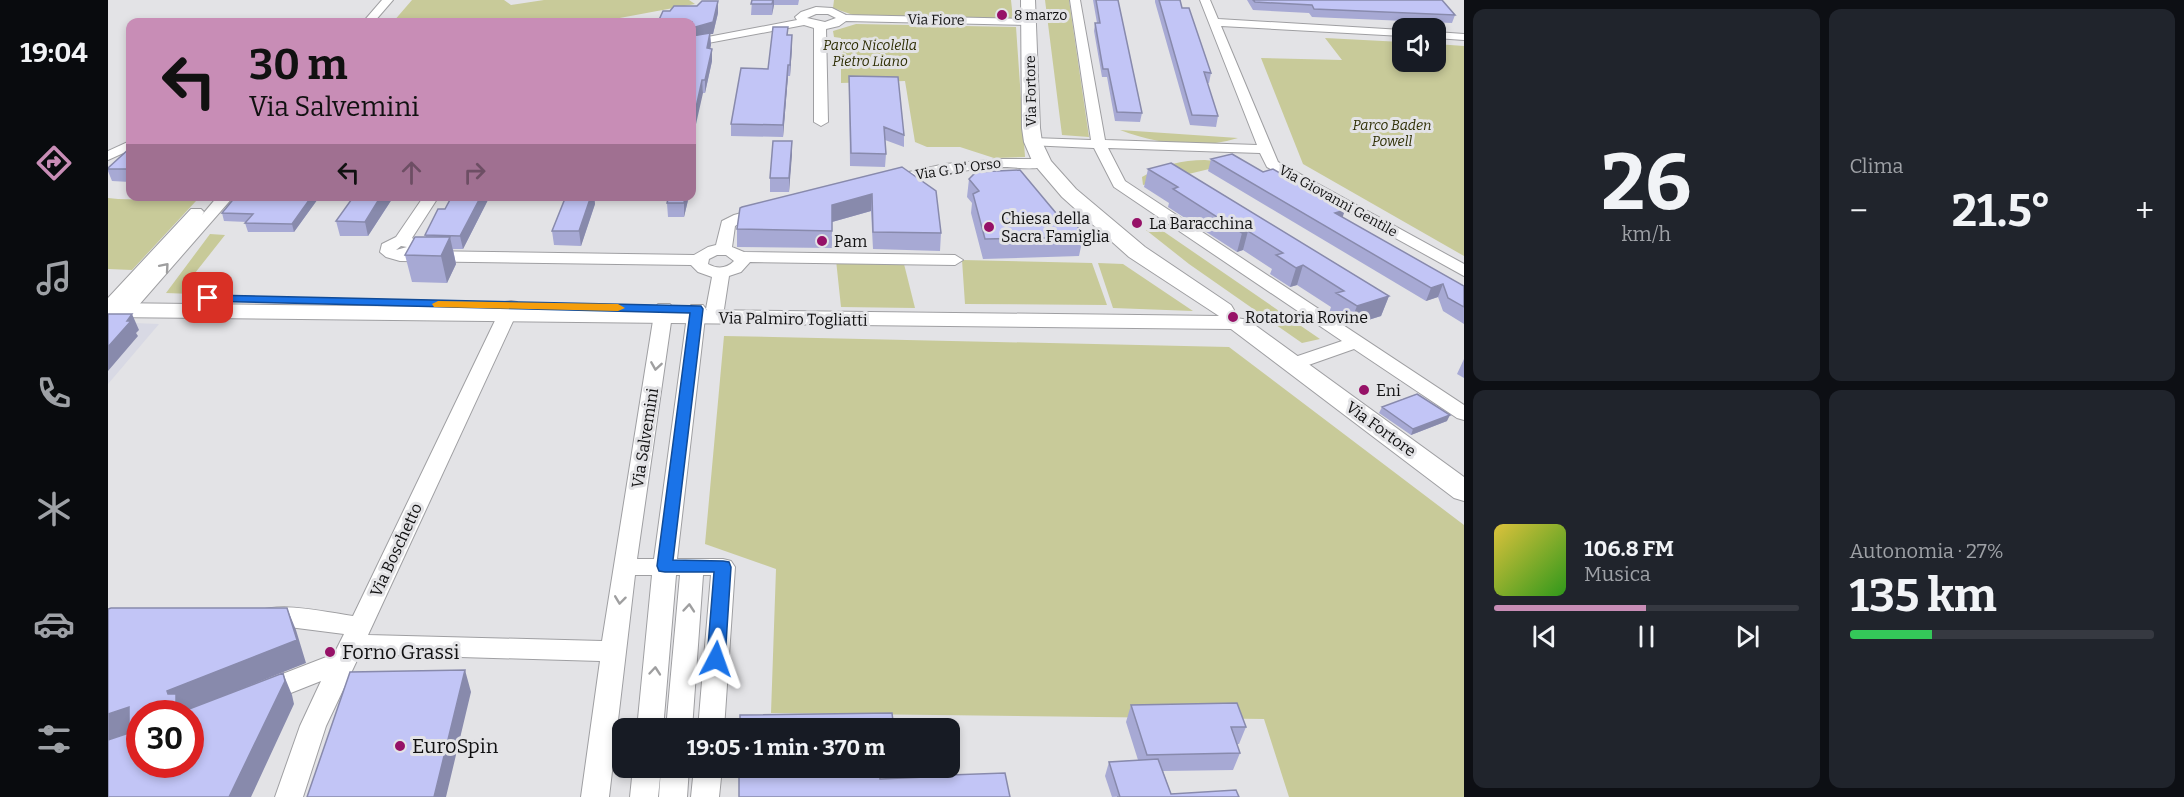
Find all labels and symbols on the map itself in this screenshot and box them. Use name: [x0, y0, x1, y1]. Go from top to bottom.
place label: 8 marzo: [1014, 7, 1067, 24]
marker: 8 marzo: [995, 8, 1009, 22]
street label: Via Fiore: [907, 11, 965, 29]
park label: Parco Nicolella Pietro Liano: [823, 37, 917, 70]
street label: Via Fortore: [1022, 55, 1040, 127]
park label: Parco Baden Powell: [1352, 117, 1432, 150]
street label: Via G. D' Orso: [914, 155, 1002, 183]
street label: Via Giovanni Gentile: [1276, 161, 1400, 241]
place label: Chiesa della Sacra Famiglia: [1001, 209, 1110, 246]
place label: La Baracchina: [1149, 214, 1253, 233]
marker: La Baracchina: [1130, 216, 1144, 230]
marker: Chiesa della Sacra Famiglia: [982, 220, 996, 234]
place label: Pam: [834, 232, 867, 251]
marker: Pam: [815, 234, 829, 248]
one-way arrow: [158, 263, 169, 274]
pin: [182, 272, 233, 323]
street label: Via Palmiro Togliatti: [718, 308, 868, 330]
place label: Rotatoria Rovine: [1245, 308, 1368, 327]
marker: Rotatoria Rovine: [1226, 310, 1240, 324]
one-way arrow: [651, 362, 663, 371]
place label: Eni: [1376, 381, 1401, 400]
marker: Eni: [1357, 383, 1371, 397]
street label: Via Salvemini: [628, 386, 662, 489]
street label: Via Fortore: [1342, 397, 1420, 461]
street label: Via Boschetto: [366, 500, 426, 600]
one-way arrow: [614, 596, 626, 605]
one-way arrow: [682, 603, 695, 612]
position arrow: [684, 627, 748, 691]
place label: Forno Grassi: [342, 640, 460, 664]
marker: Forno Grassi: [323, 645, 337, 659]
one-way arrow: [648, 666, 661, 675]
speed limit sign: 30: [126, 700, 204, 778]
place label: EuroSpin: [412, 734, 499, 758]
marker: EuroSpin: [393, 739, 407, 753]

